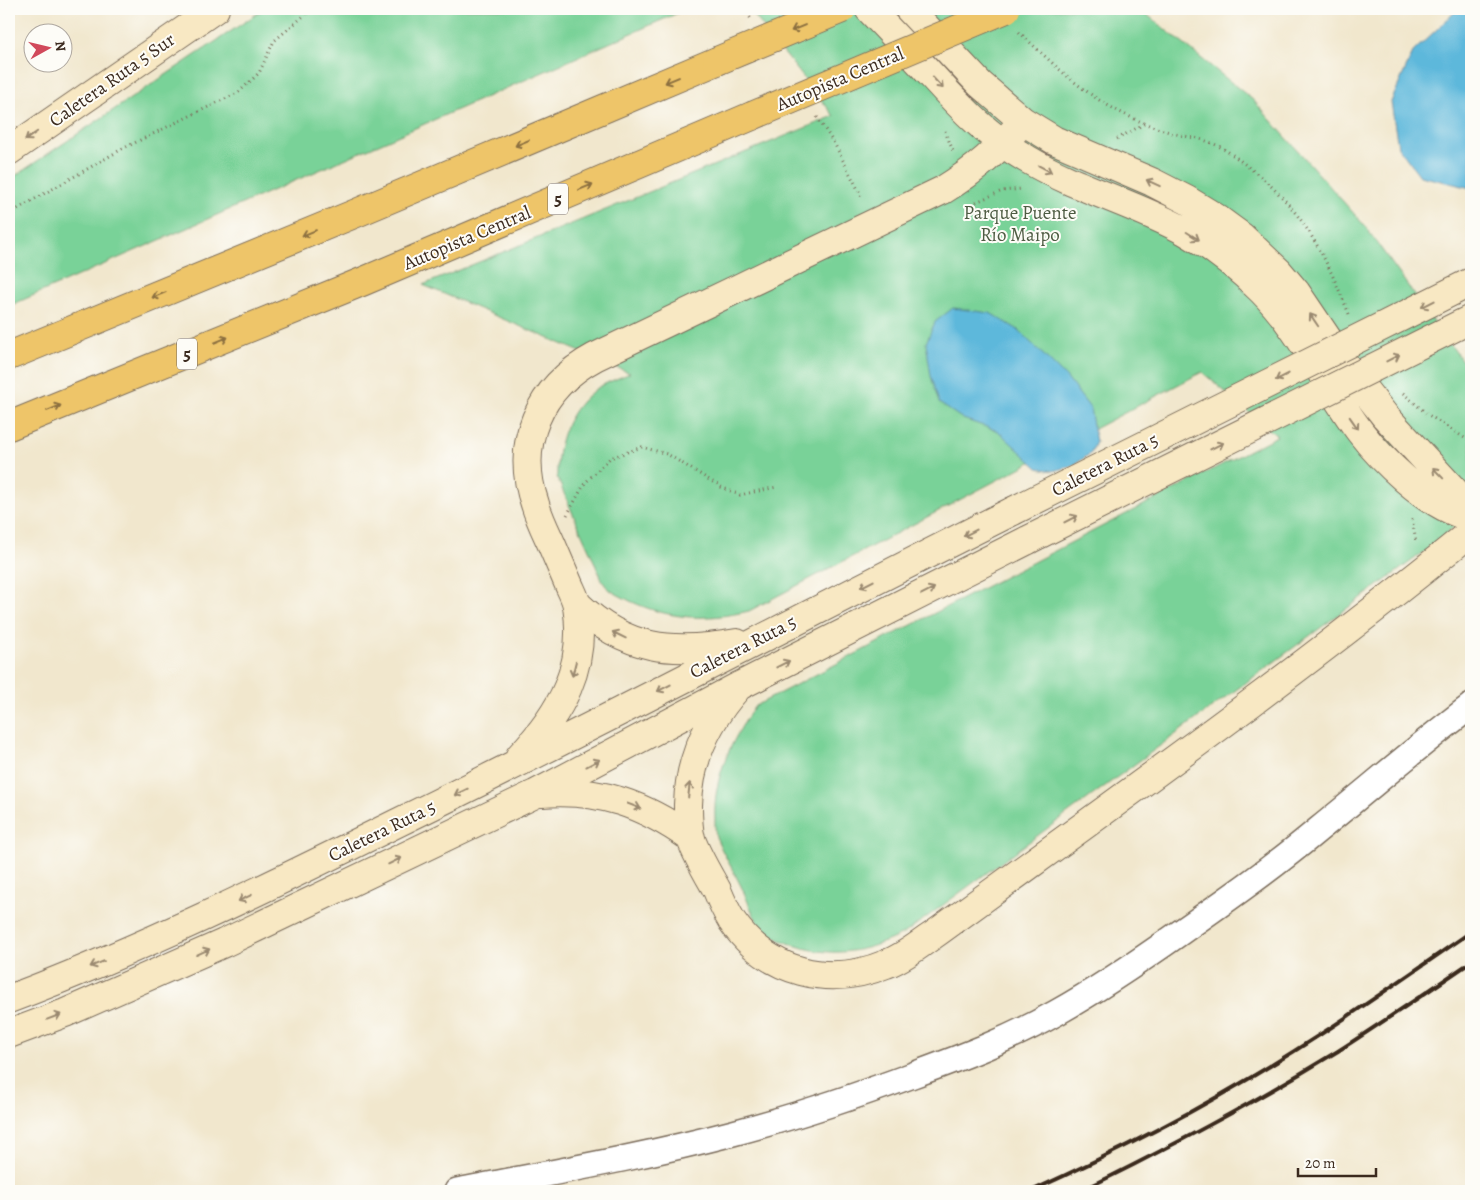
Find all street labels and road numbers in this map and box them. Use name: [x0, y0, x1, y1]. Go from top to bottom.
street label: Caletera Ruta 5 Sur: [44, 27, 180, 133]
street label: Autopista Central: [771, 40, 908, 118]
road number: 5: [548, 183, 568, 214]
street label: Autopista Central: [398, 199, 535, 277]
road number: 5: [177, 338, 197, 369]
street label: Caletera Ruta 5: [1047, 427, 1163, 503]
street label: Caletera Ruta 5: [685, 609, 801, 685]
street label: Caletera Ruta 5: [324, 794, 440, 868]

